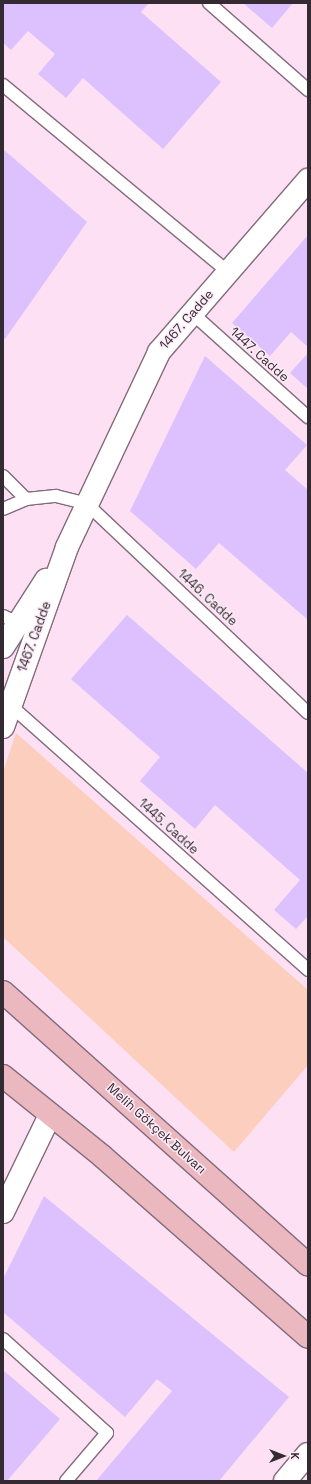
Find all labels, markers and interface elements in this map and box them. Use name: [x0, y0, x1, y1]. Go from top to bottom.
street label: 1467. Cadde: [157, 287, 217, 353]
street label: 1447. Cadde: [226, 324, 292, 386]
street label: 1446. Cadde: [174, 566, 240, 630]
street label: 1467. Cadde: [15, 599, 55, 675]
street label: 1445. Cadde: [134, 796, 202, 858]
street label: Melih Gökçek Bulvarı: [103, 1080, 209, 1178]
north arrow: [263, 1436, 303, 1476]
text: K: [288, 1453, 302, 1459]

